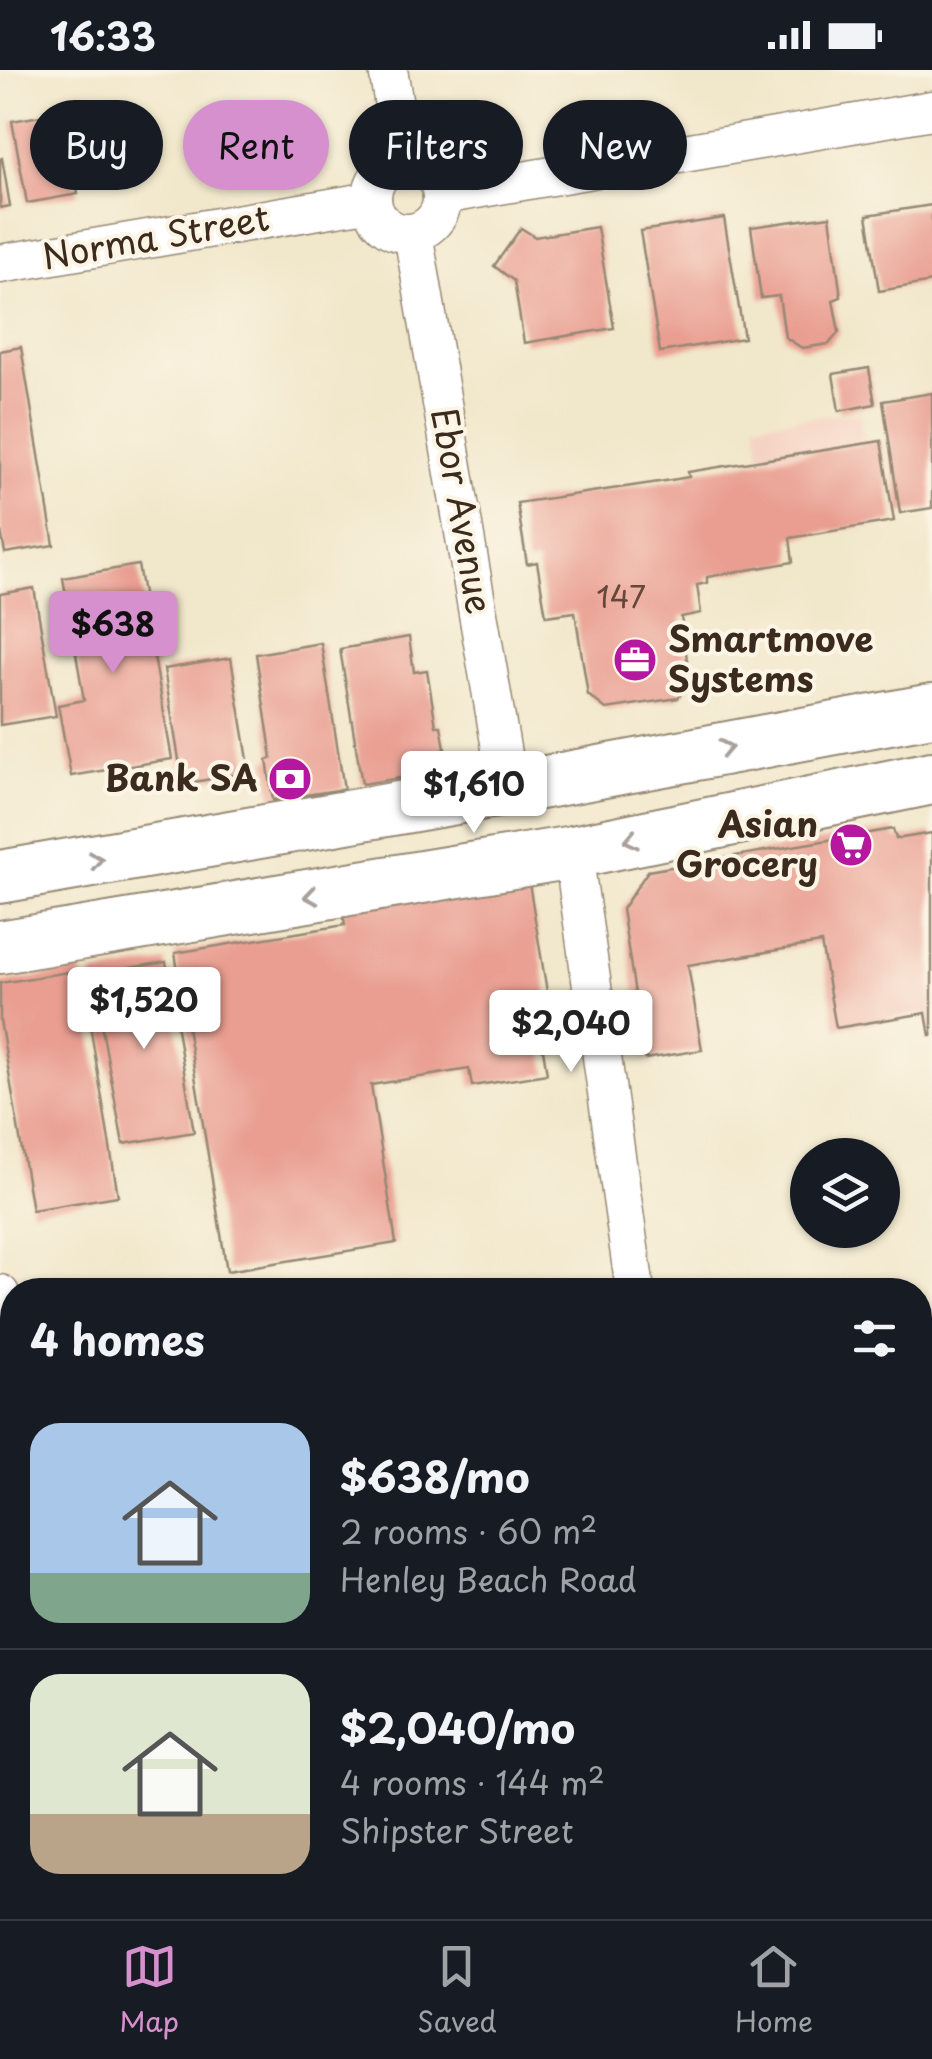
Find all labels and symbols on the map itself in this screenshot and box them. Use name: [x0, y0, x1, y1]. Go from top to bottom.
street label: Norma Street: [38, 190, 273, 282]
street label: Ebor Avenue: [419, 403, 508, 618]
house number: 147: [596, 573, 646, 618]
pin: $638: [54, 591, 172, 676]
place label: Smartmove Systems: [668, 611, 874, 704]
office icon: Smartmove Systems: [612, 637, 658, 683]
one-way arrow: [718, 738, 734, 759]
place label: Bank SA: [104, 750, 258, 803]
pin: $1,610: [393, 751, 555, 836]
bank icon: Bank SA: [267, 756, 313, 802]
place label: Asian Grocery: [676, 796, 818, 889]
supermarket icon: Asian Grocery: [828, 822, 874, 868]
one-way arrow: [623, 828, 640, 849]
one-way arrow: [88, 850, 104, 871]
one-way arrow: [302, 884, 319, 905]
pin: $1,520: [63, 967, 225, 1052]
pin: $2,040: [490, 990, 652, 1075]

